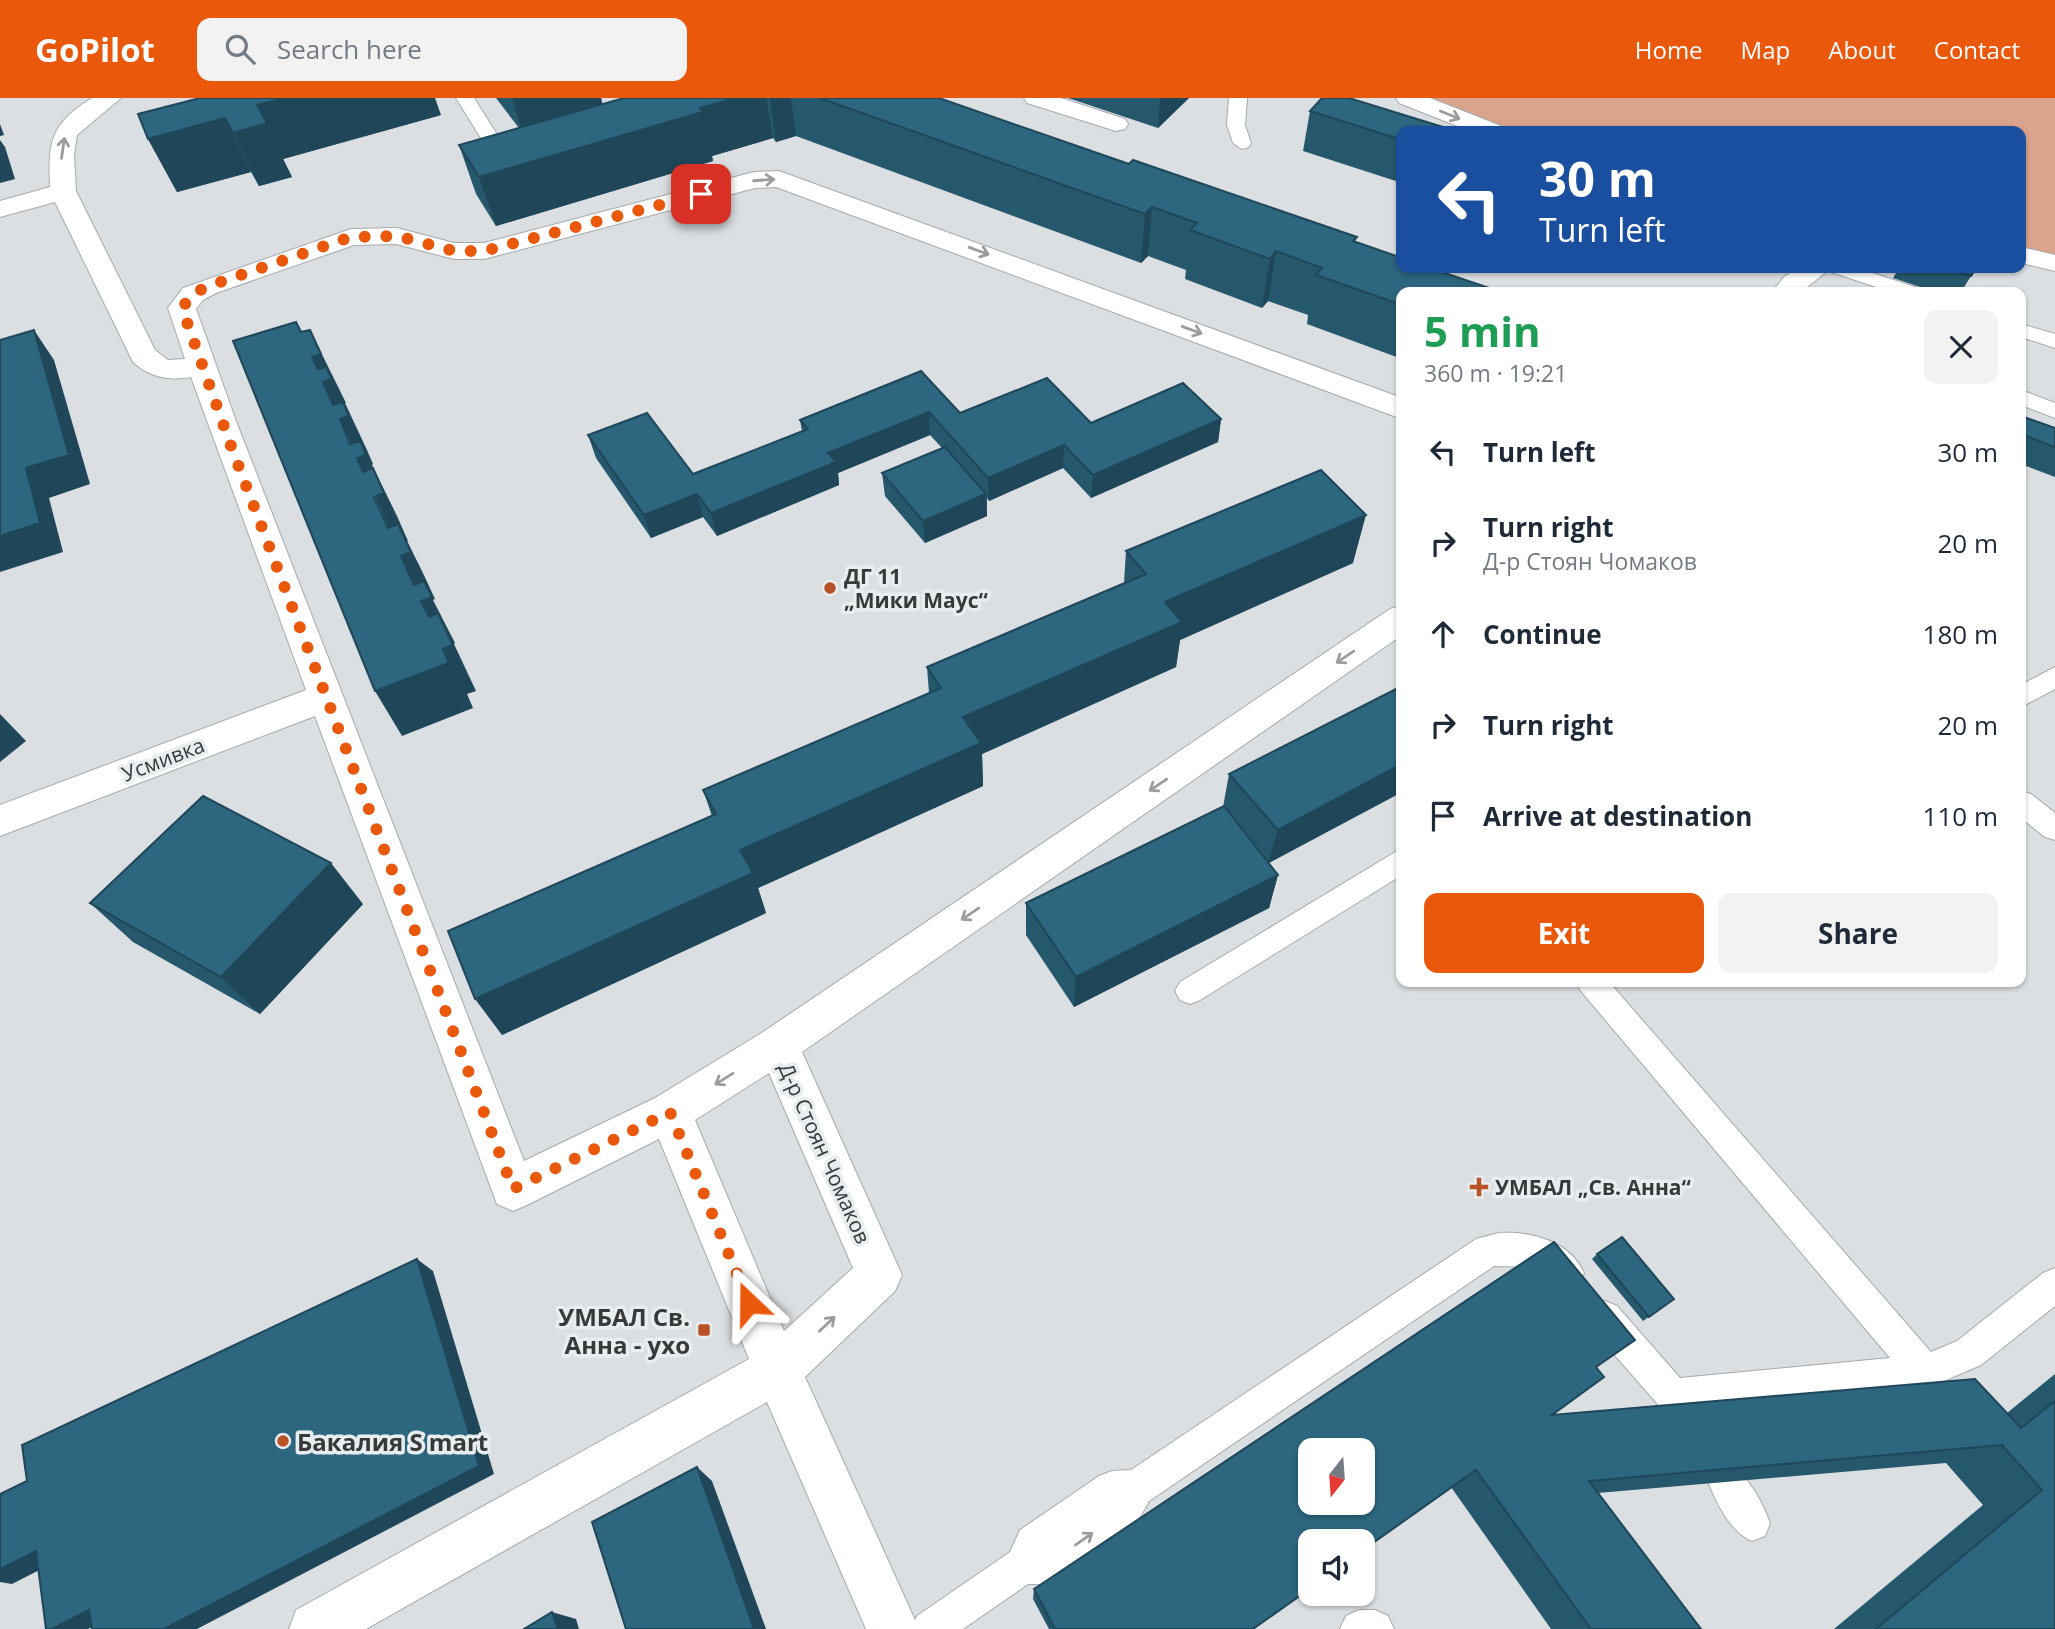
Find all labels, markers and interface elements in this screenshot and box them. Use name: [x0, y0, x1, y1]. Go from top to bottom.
search box: [197, 18, 687, 81]
text: GoPilot: [35, 27, 155, 72]
icon: search: [221, 30, 259, 68]
text: Search here: [277, 31, 422, 67]
text: Home: [1635, 33, 1703, 66]
text: Map: [1741, 33, 1790, 66]
text: About: [1828, 33, 1896, 66]
text: Contact: [1934, 33, 2020, 66]
one-way arrow: [1439, 109, 1461, 122]
one-way arrow: [57, 137, 70, 160]
text: 30 m: [1539, 145, 1656, 211]
icon: left: [1424, 154, 1515, 245]
pin: [671, 164, 731, 224]
one-way arrow: [752, 173, 775, 186]
icon: arrive: [682, 175, 720, 213]
text: Turn left: [1539, 208, 1665, 251]
one-way arrow: [967, 246, 989, 258]
text: 5 min: [1424, 302, 1541, 359]
button: close: [1924, 310, 1998, 384]
one-way arrow: [1180, 325, 1202, 337]
text: 360 m · 19:21: [1424, 357, 1567, 389]
icon: left: [1424, 433, 1462, 471]
text: Turn left: [1483, 434, 1595, 470]
text: 30 m: [1937, 434, 1998, 470]
text: Turn right: [1483, 509, 1614, 545]
icon: right: [1424, 524, 1462, 562]
text: 20 m: [1937, 525, 1998, 561]
text: Д-р Стоян Чомаков: [1483, 545, 1697, 577]
place label: ДГ 11 „Мики Маус“: [844, 562, 989, 614]
marker: ДГ 11 „Мики Маус“: [822, 580, 838, 596]
icon: ahead: [1424, 615, 1462, 653]
text: Continue: [1483, 616, 1602, 652]
text: 180 m: [1923, 616, 1998, 652]
one-way arrow: [1336, 650, 1356, 664]
icon: right: [1424, 706, 1462, 744]
text: Turn right: [1483, 707, 1614, 743]
text: 20 m: [1937, 707, 1998, 743]
street label: Усмивка: [118, 730, 208, 788]
one-way arrow: [1149, 778, 1168, 792]
icon: arrive: [1424, 797, 1462, 835]
text: Arrive at destination: [1483, 798, 1752, 834]
text: 110 m: [1923, 798, 1998, 834]
button: Exit: [1424, 893, 1704, 973]
button: Share: [1718, 893, 1998, 973]
one-way arrow: [961, 907, 980, 921]
street label: Д-р Стоян Чомаков: [772, 1058, 878, 1248]
one-way arrow: [714, 1072, 734, 1086]
place label: УМБАЛ „Св. Анна“: [1495, 1173, 1692, 1201]
marker: УМБАЛ „Св. Анна“: [1469, 1177, 1489, 1197]
position arrow: [712, 1266, 786, 1340]
place label: УМБАЛ Св. Анна - ухо: [558, 1300, 690, 1361]
one-way arrow: [818, 1315, 835, 1332]
marker: УМБАЛ Св. Анна - ухо: [696, 1322, 712, 1338]
place label: Бакалия S mart: [297, 1425, 488, 1458]
marker: Бакалия S mart: [275, 1433, 291, 1449]
north arrow: [1298, 1438, 1376, 1516]
map controls: [1298, 1438, 1375, 1606]
button: sound: [1298, 1529, 1375, 1606]
one-way arrow: [1074, 1532, 1093, 1547]

